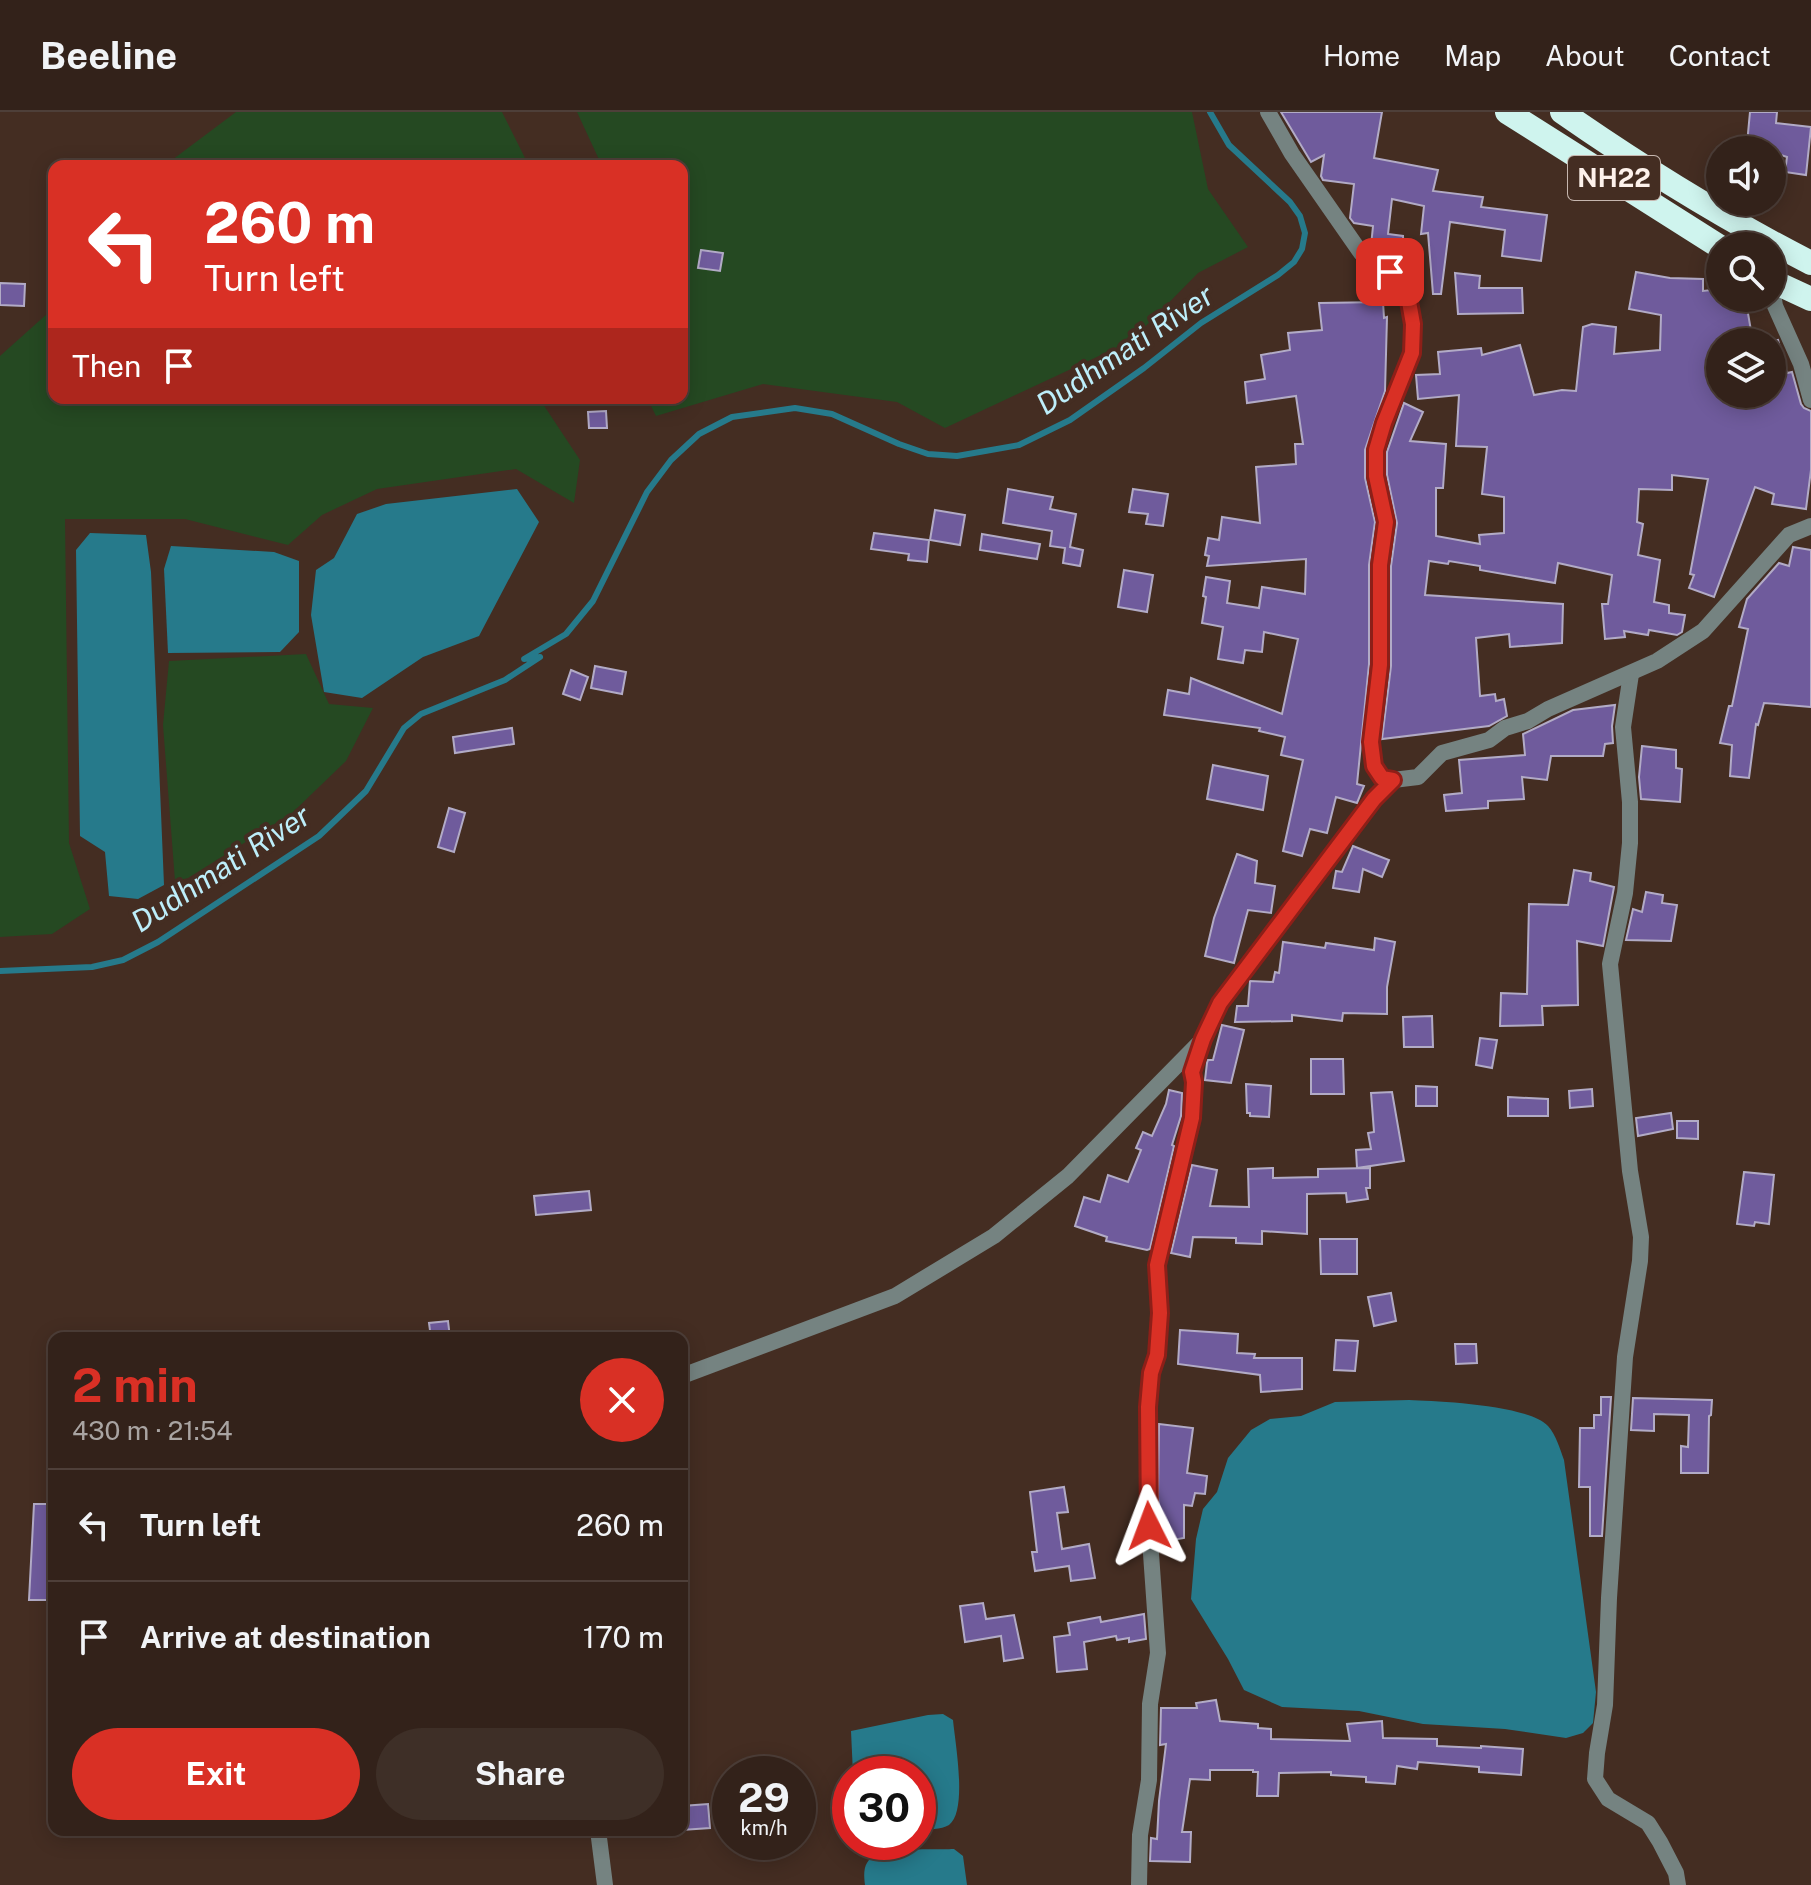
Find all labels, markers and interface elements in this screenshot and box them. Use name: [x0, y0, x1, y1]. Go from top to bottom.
text: Beeline: [40, 33, 177, 78]
text: Home: [1323, 39, 1400, 72]
text: Map: [1444, 39, 1501, 72]
text: About: [1545, 39, 1625, 72]
text: Contact: [1669, 39, 1771, 72]
map controls: [1706, 136, 1786, 408]
button: sound: [1706, 136, 1786, 216]
road number: NH22: [1568, 156, 1660, 200]
text: 260 m: [204, 190, 375, 256]
icon: left: [72, 192, 176, 296]
button: search: [1706, 232, 1786, 312]
pin: [1356, 238, 1424, 306]
icon: arrive: [1368, 250, 1412, 294]
text: Turn left: [204, 257, 345, 299]
water label: Dudhmati River: [1029, 276, 1220, 422]
button: layers: [1706, 328, 1786, 408]
icon: arrive: [157, 344, 201, 388]
text: Then: [72, 348, 141, 384]
water label: Dudhmati River: [124, 797, 317, 939]
text: 2 min: [72, 1356, 198, 1413]
button: close: [580, 1358, 664, 1442]
text: 430 m · 21:54: [72, 1415, 233, 1446]
position arrow: [1107, 1484, 1191, 1568]
icon: left: [72, 1503, 116, 1547]
text: Turn left: [140, 1507, 261, 1543]
text: 260 m: [576, 1507, 664, 1543]
icon: arrive: [72, 1615, 116, 1659]
text: Arrive at destination: [140, 1619, 431, 1655]
text: 170 m: [583, 1619, 664, 1655]
button: Exit: [72, 1728, 360, 1820]
button: Share: [376, 1728, 664, 1820]
speed limit sign: 30: [832, 1756, 936, 1860]
text: 29: [738, 1774, 790, 1821]
text: km/h: [740, 1816, 788, 1840]

